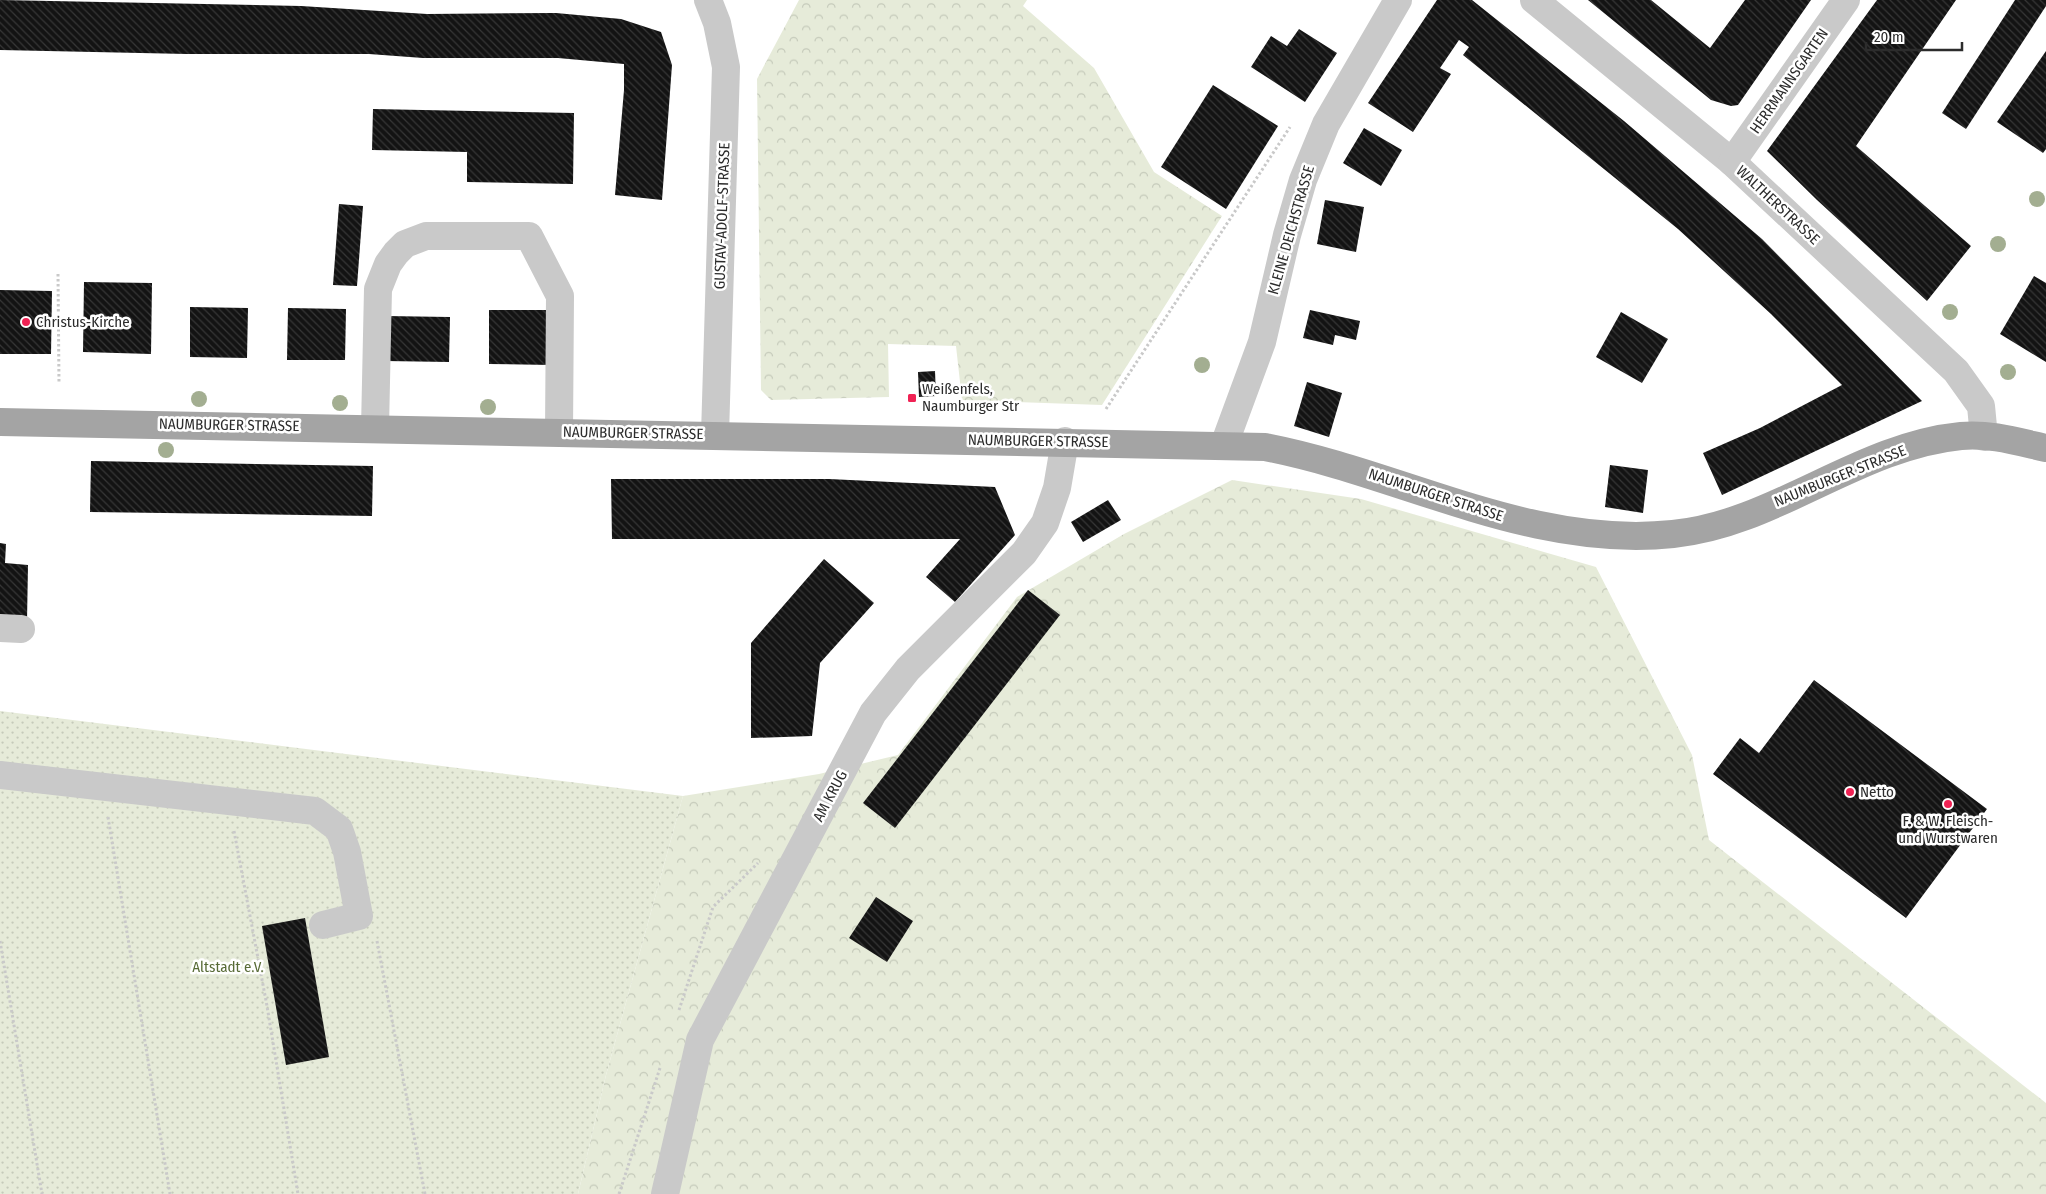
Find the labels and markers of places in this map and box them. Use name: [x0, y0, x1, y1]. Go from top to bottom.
place label: Christus-Kirche: [36, 313, 130, 331]
marker: Christus-Kirche: [20, 316, 32, 328]
place label: Weißenfels, Naumburger Str: [922, 380, 1020, 415]
marker: Weißenfels, Naumburger Str: [906, 392, 918, 404]
place label: Netto: [1860, 783, 1894, 801]
marker: Netto: [1844, 786, 1856, 798]
marker: F. & W. Fleisch- und Wurstwaren: [1942, 798, 1954, 810]
place label: F. & W. Fleisch- und Wurstwaren: [1898, 812, 1998, 847]

